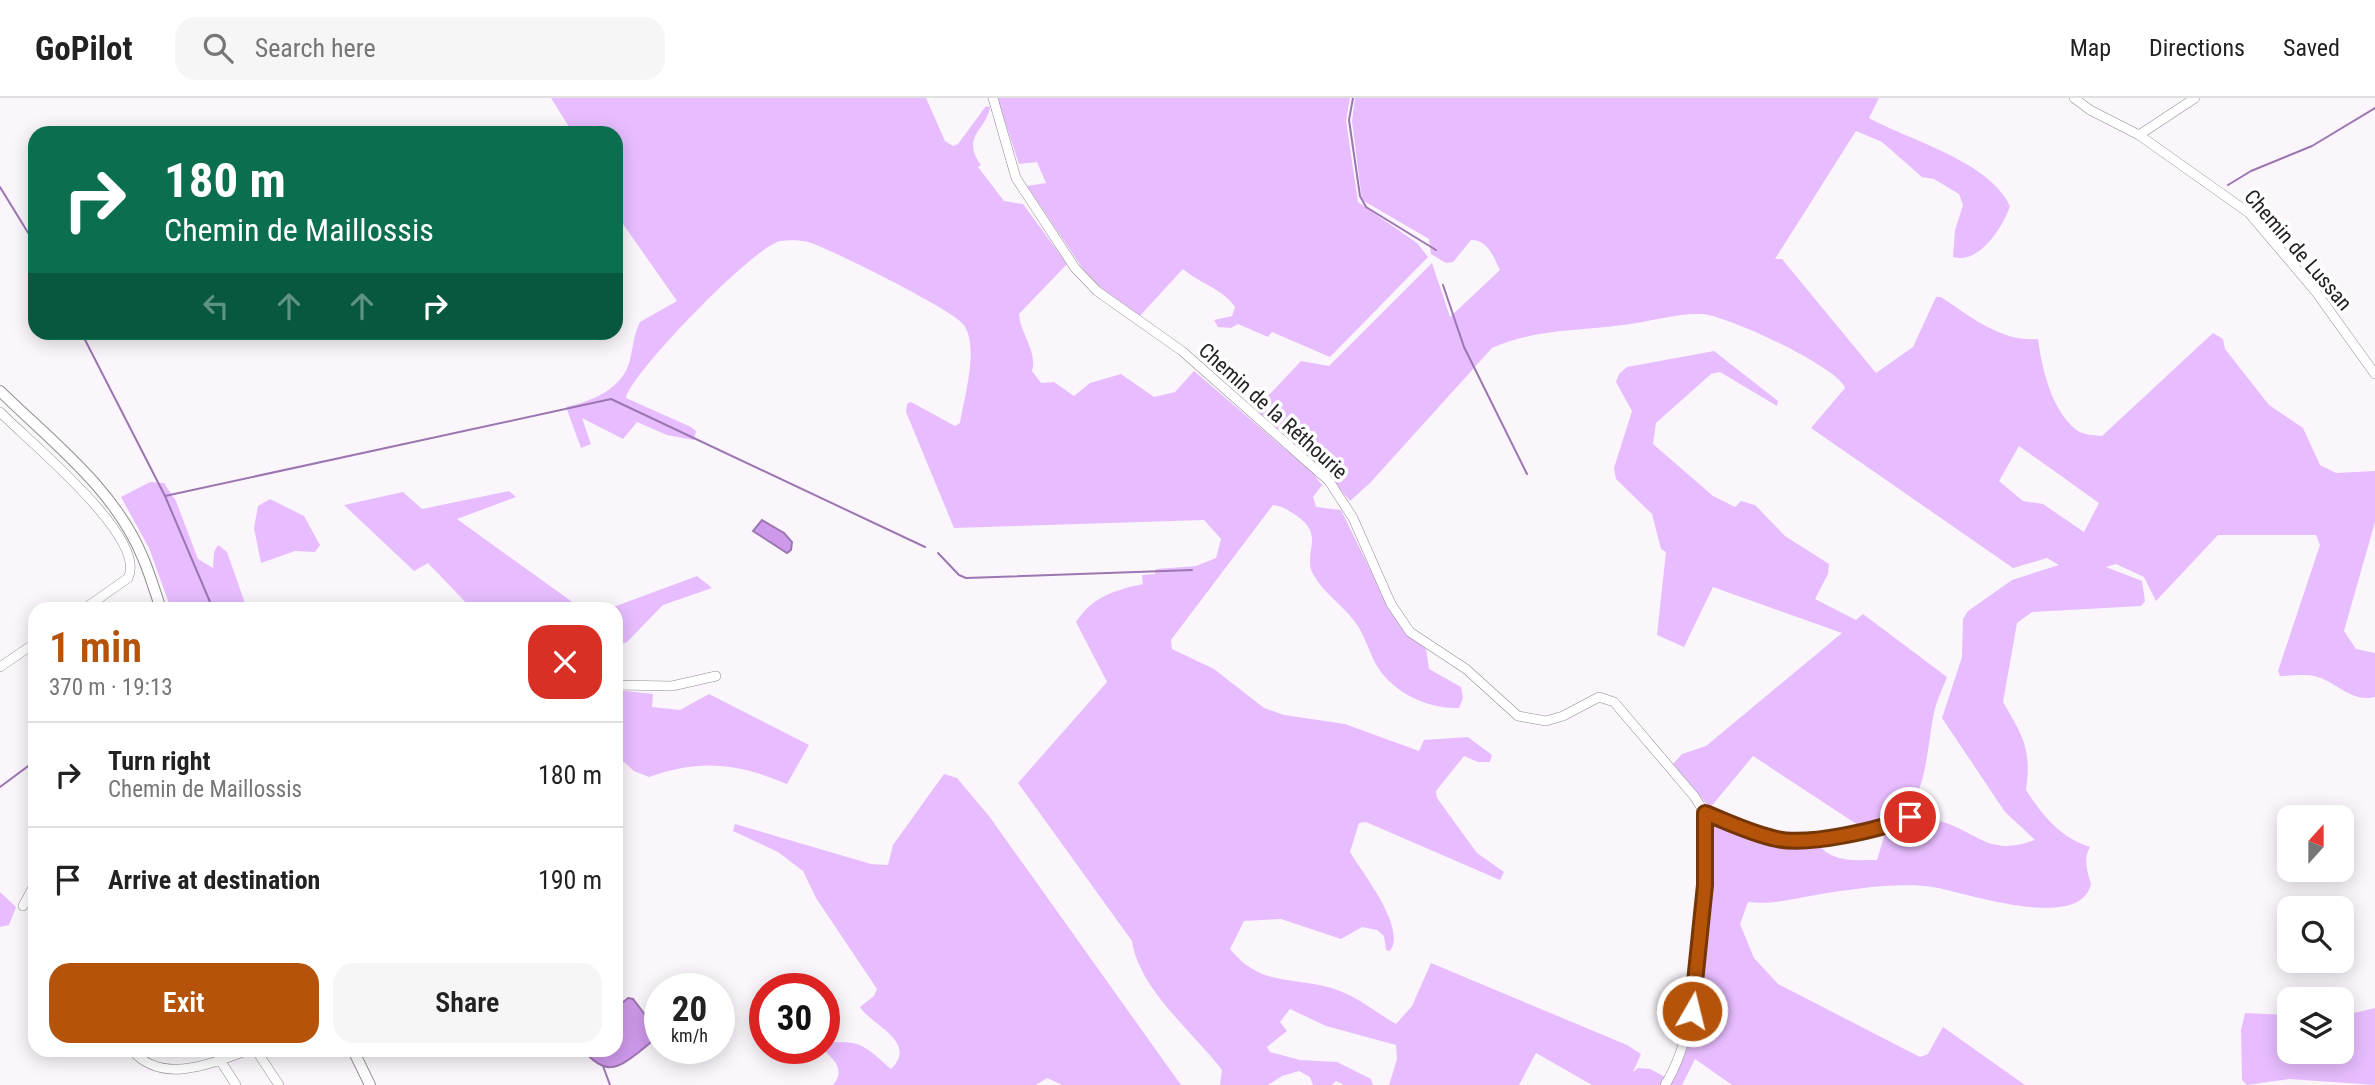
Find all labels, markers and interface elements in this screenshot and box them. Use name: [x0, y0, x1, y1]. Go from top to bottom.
search box: [175, 17, 665, 80]
text: GoPilot: [35, 29, 133, 68]
icon: search: [199, 29, 237, 67]
text: Search here: [255, 33, 376, 63]
text: Map: [2070, 34, 2111, 62]
text: Directions: [2149, 34, 2245, 62]
text: Saved: [2283, 34, 2340, 62]
text: 180 m: [164, 152, 286, 209]
icon: right: [49, 154, 140, 245]
street label: Chemin de Lussan: [2239, 185, 2357, 315]
text: Chemin de Maillossis: [164, 211, 434, 249]
icon: left: [197, 287, 235, 325]
icon: ahead: [270, 287, 308, 325]
icon: ahead: [343, 287, 381, 325]
icon: right: [416, 287, 454, 325]
street label: Chemin de la Réthourie: [1194, 338, 1352, 484]
text: 1 min: [49, 623, 142, 672]
button: close: [528, 625, 602, 699]
text: 370 m · 19:13: [49, 674, 173, 701]
text: Turn right: [108, 746, 210, 776]
icon: right: [49, 756, 87, 794]
text: 180 m: [538, 760, 602, 790]
text: Chemin de Maillossis: [108, 776, 302, 803]
pin: [1880, 787, 1940, 847]
icon: arrive: [1891, 798, 1929, 836]
north arrow: [2277, 805, 2354, 882]
map controls: [2277, 805, 2354, 1064]
icon: arrive: [49, 861, 87, 899]
text: Arrive at destination: [108, 865, 320, 895]
text: 190 m: [538, 865, 602, 895]
button: search: [2277, 896, 2354, 973]
button: Exit: [49, 963, 319, 1043]
button: Share: [333, 963, 602, 1043]
speed limit sign: 30: [749, 973, 840, 1064]
position arrow: [1655, 974, 1729, 1048]
button: layers: [2277, 987, 2354, 1064]
text: 20: [672, 989, 707, 1030]
text: km/h: [671, 1025, 708, 1046]

